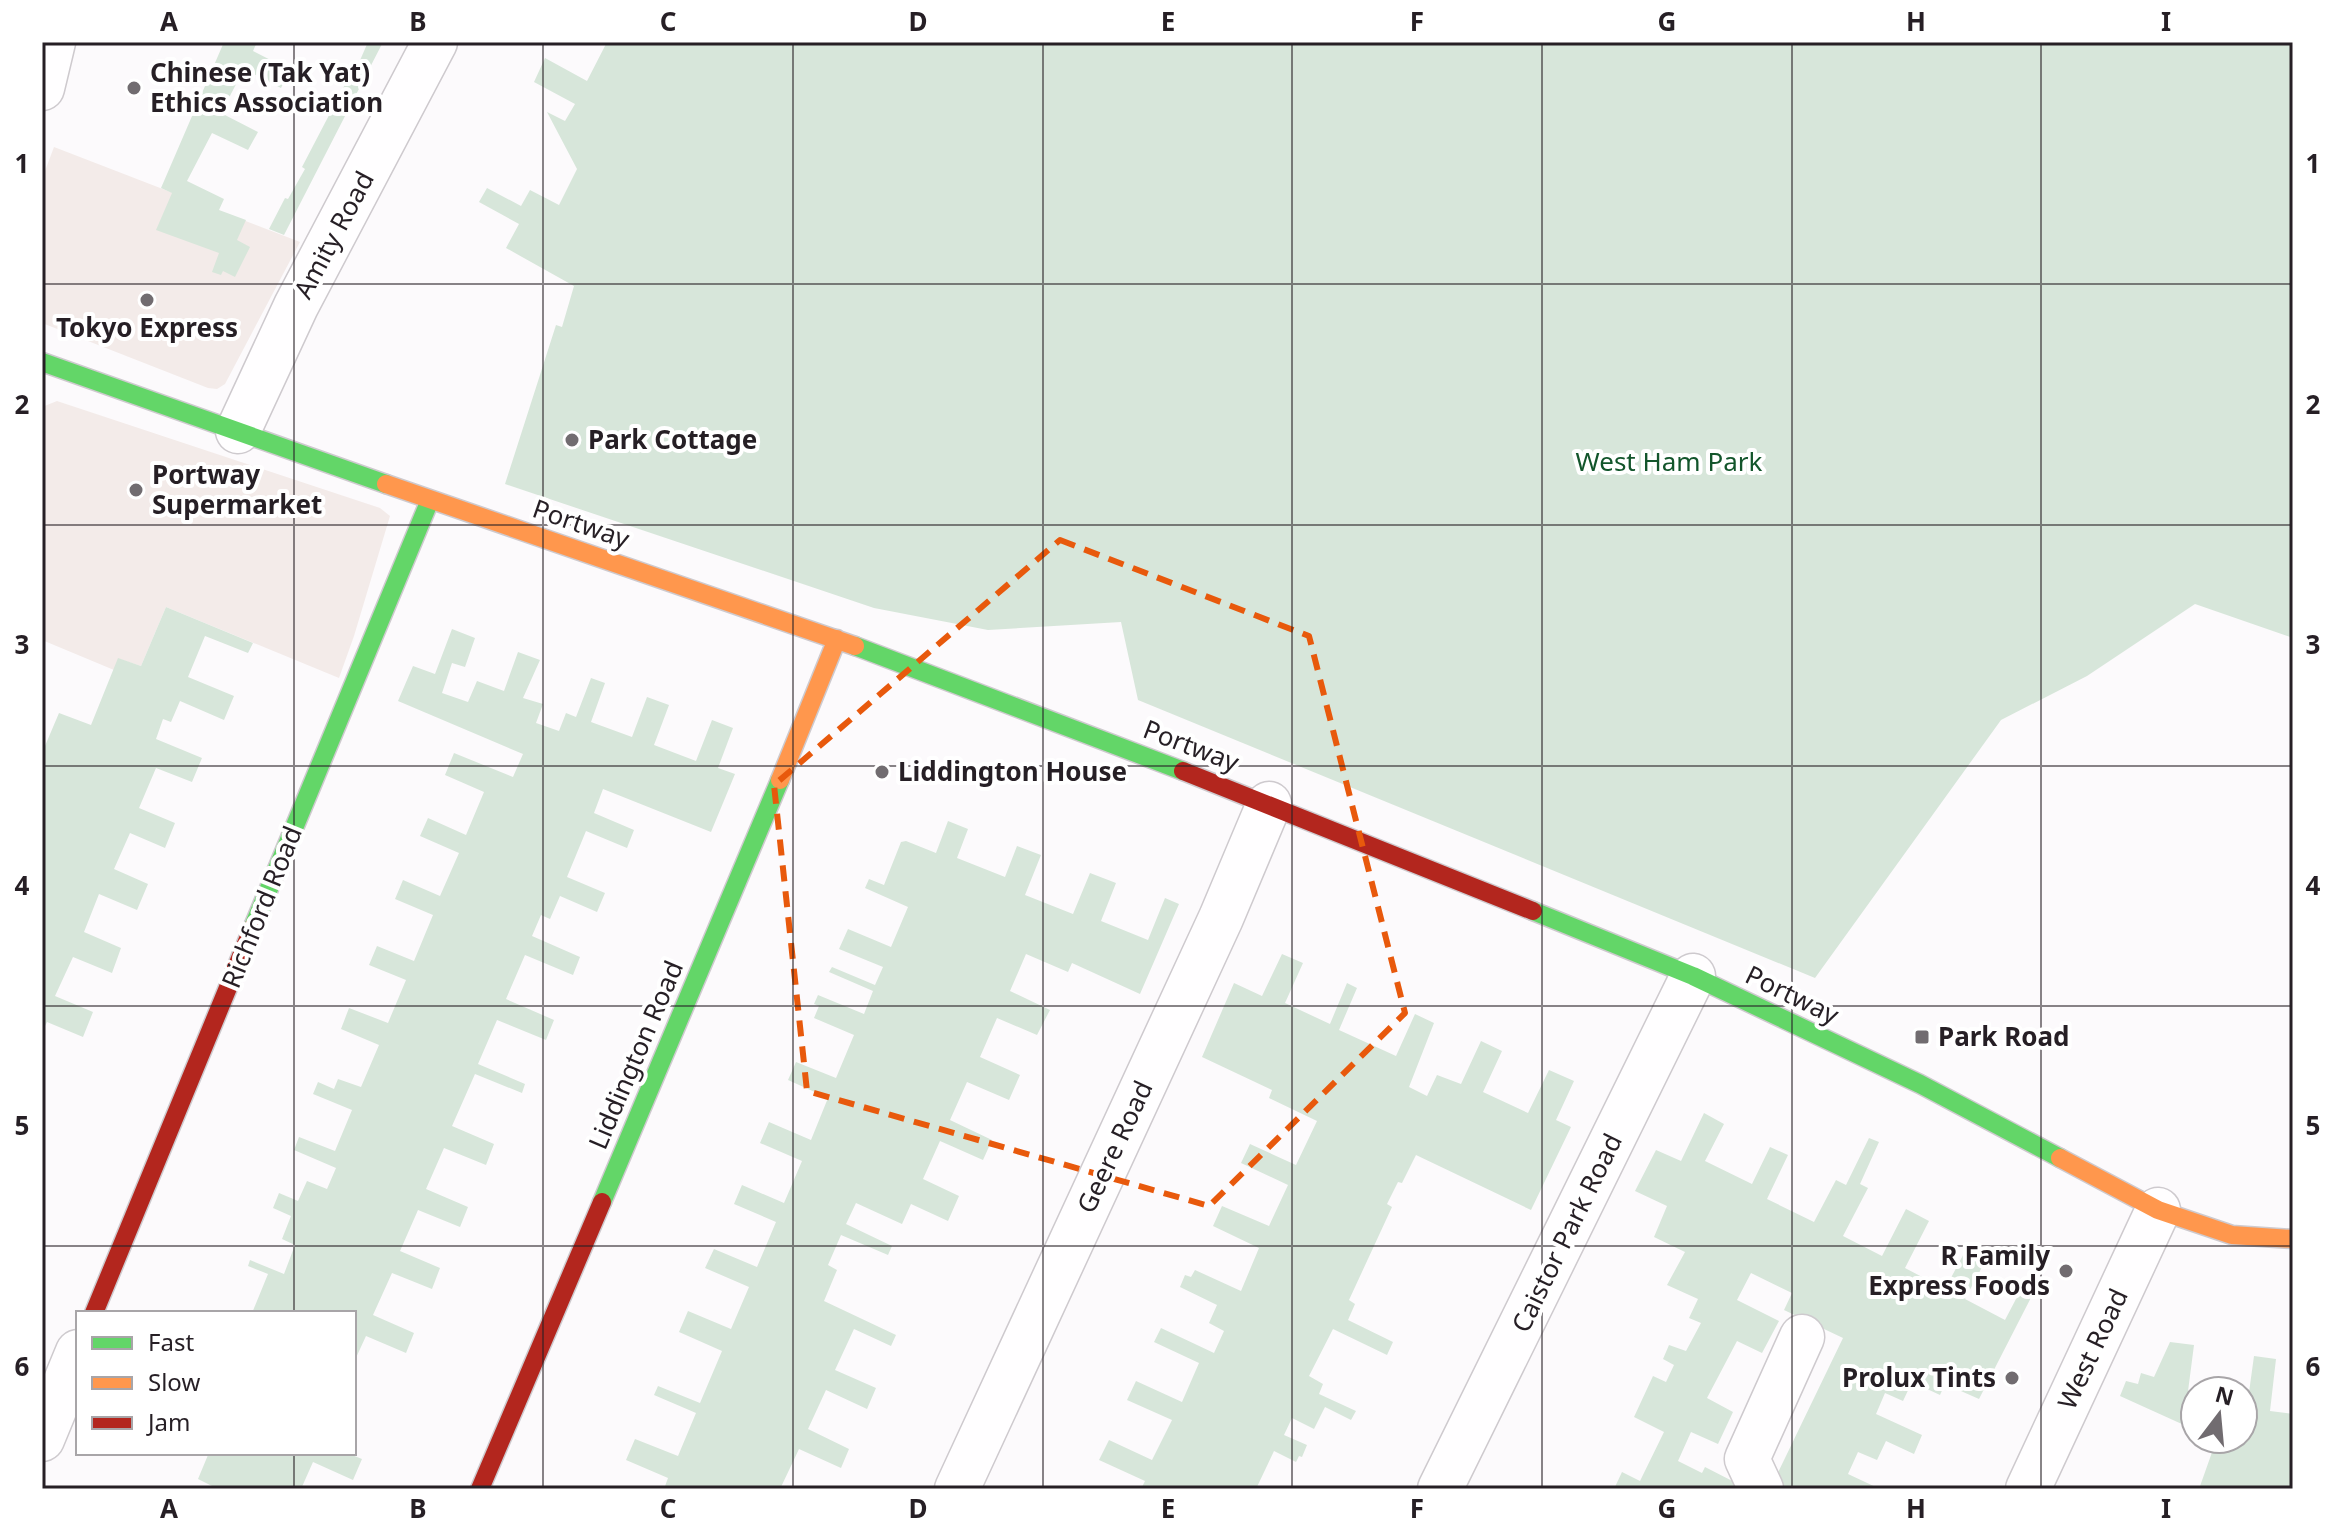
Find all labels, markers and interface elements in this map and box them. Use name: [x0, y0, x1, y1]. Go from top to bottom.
text: A: [160, 3, 178, 39]
text: B: [409, 3, 427, 39]
text: C: [660, 3, 676, 39]
text: D: [908, 3, 928, 39]
text: E: [1161, 3, 1175, 39]
text: F: [1410, 3, 1424, 39]
text: G: [1658, 3, 1676, 39]
text: H: [1906, 3, 1926, 39]
text: I: [2161, 3, 2171, 39]
place label: Chinese (Tak Yat) Ethics Association: [150, 54, 383, 120]
marker: Chinese (Tak Yat) Ethics Association: [125, 79, 143, 97]
text: 1: [15, 145, 29, 181]
text: 1: [2306, 145, 2320, 181]
street label: Amity Road: [284, 164, 382, 305]
marker: Tokyo Express: [138, 291, 156, 309]
place label: Tokyo Express: [56, 309, 238, 345]
text: 2: [15, 386, 30, 422]
text: 2: [2306, 386, 2321, 422]
place label: Park Cottage: [588, 421, 757, 457]
marker: Park Cottage: [563, 431, 581, 449]
park label: West Ham Park: [1576, 443, 1763, 479]
place label: Portway Supermarket: [152, 456, 322, 522]
marker: Portway Supermarket: [127, 481, 145, 499]
street label: Portway: [528, 490, 635, 557]
text: 3: [15, 626, 29, 662]
text: 3: [2306, 626, 2320, 662]
street label: Portway: [1138, 710, 1245, 780]
place label: Liddington House: [898, 753, 1127, 789]
marker: Liddington House: [873, 763, 891, 781]
street label: Richford Road: [212, 820, 310, 993]
text: 4: [15, 867, 30, 903]
text: 4: [2306, 867, 2321, 903]
street label: Liddington Road: [579, 955, 691, 1154]
street label: Portway: [1740, 956, 1846, 1032]
place label: Park Road: [1938, 1018, 2070, 1054]
marker: Park Road: [1913, 1028, 1931, 1046]
street label: Geere Road: [1068, 1074, 1160, 1219]
text: 5: [15, 1107, 29, 1143]
text: 5: [2306, 1107, 2320, 1143]
street label: Caistor Park Road: [1502, 1127, 1630, 1338]
place label: R Family Express Foods: [1868, 1237, 2050, 1303]
marker: R Family Express Foods: [2057, 1262, 2075, 1280]
street label: West Road: [2048, 1282, 2136, 1415]
legend: [76, 1311, 356, 1455]
text: Fast: [148, 1325, 194, 1358]
text: 6: [15, 1348, 30, 1384]
text: 6: [2306, 1348, 2321, 1384]
place label: Prolux Tints: [1842, 1359, 1996, 1395]
text: Slow: [148, 1365, 200, 1398]
marker: Prolux Tints: [2003, 1369, 2021, 1387]
north arrow: [2179, 1375, 2259, 1455]
text: N: [2212, 1378, 2238, 1412]
text: Jam: [146, 1405, 190, 1438]
text: A: [160, 1490, 178, 1526]
text: B: [409, 1490, 427, 1526]
text: C: [660, 1490, 676, 1526]
text: D: [908, 1490, 928, 1526]
text: E: [1161, 1490, 1175, 1526]
text: F: [1410, 1490, 1424, 1526]
text: G: [1658, 1490, 1676, 1526]
text: H: [1906, 1490, 1926, 1526]
text: I: [2161, 1490, 2171, 1526]

